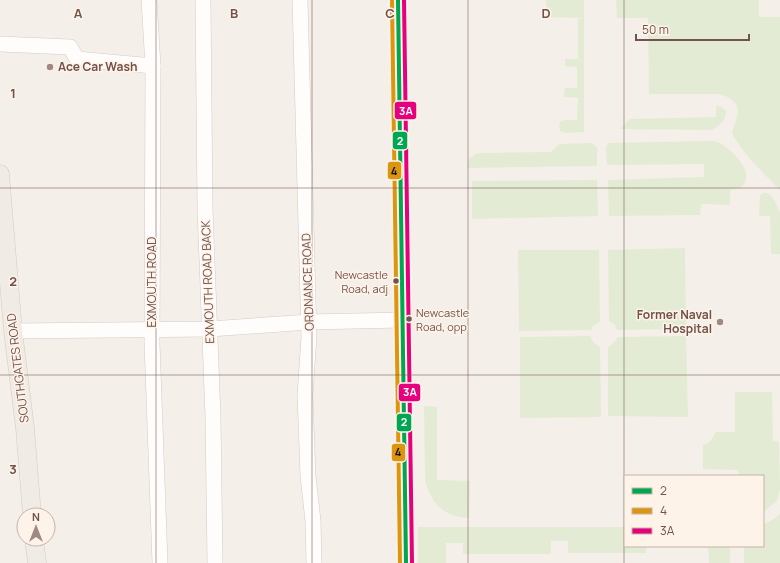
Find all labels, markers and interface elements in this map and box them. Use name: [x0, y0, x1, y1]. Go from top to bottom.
text: A: [74, 4, 83, 22]
text: B: [230, 4, 238, 22]
text: C: [385, 4, 395, 22]
text: D: [541, 4, 551, 22]
scale bar: [636, 16, 749, 42]
text: 50 m: [642, 21, 669, 38]
place label: Ace Car Wash: [58, 58, 137, 75]
marker: Ace Car Wash: [45, 62, 55, 72]
text: 1: [10, 84, 16, 102]
line badge: 3A: [394, 101, 417, 120]
text: 3A: [399, 103, 414, 118]
line badge: 2: [392, 131, 408, 150]
text: 2: [397, 133, 403, 148]
line badge: 4: [387, 161, 402, 180]
text: 4: [391, 163, 398, 178]
street label: EXMOUTH ROAD BACK: [197, 219, 218, 344]
street label: ORDNANCE ROAD: [297, 233, 318, 331]
street label: EXMOUTH ROAD: [143, 237, 160, 327]
place label: Newcastle Road, adj: [335, 267, 389, 296]
text: 2: [9, 272, 17, 290]
marker: Newcastle Road, adj: [391, 276, 401, 286]
place label: Newcastle Road, opp: [416, 305, 470, 334]
place label: Former Naval Hospital: [637, 306, 712, 337]
street label: SOUTHGATES ROAD: [2, 312, 33, 424]
marker: Newcastle Road, opp: [404, 314, 414, 324]
marker: Former Naval Hospital: [715, 317, 725, 327]
line badge: 3A: [398, 383, 421, 402]
text: 3A: [403, 384, 418, 399]
line badge: 2: [396, 413, 412, 432]
text: 2: [401, 414, 407, 429]
line badge: 4: [391, 443, 406, 462]
text: 4: [395, 444, 402, 459]
text: 3: [9, 460, 17, 478]
legend: [624, 475, 764, 547]
text: 2: [660, 482, 667, 499]
text: 4: [660, 502, 667, 519]
north arrow: [16, 507, 56, 547]
text: N: [32, 509, 40, 524]
text: 3A: [660, 522, 675, 539]

